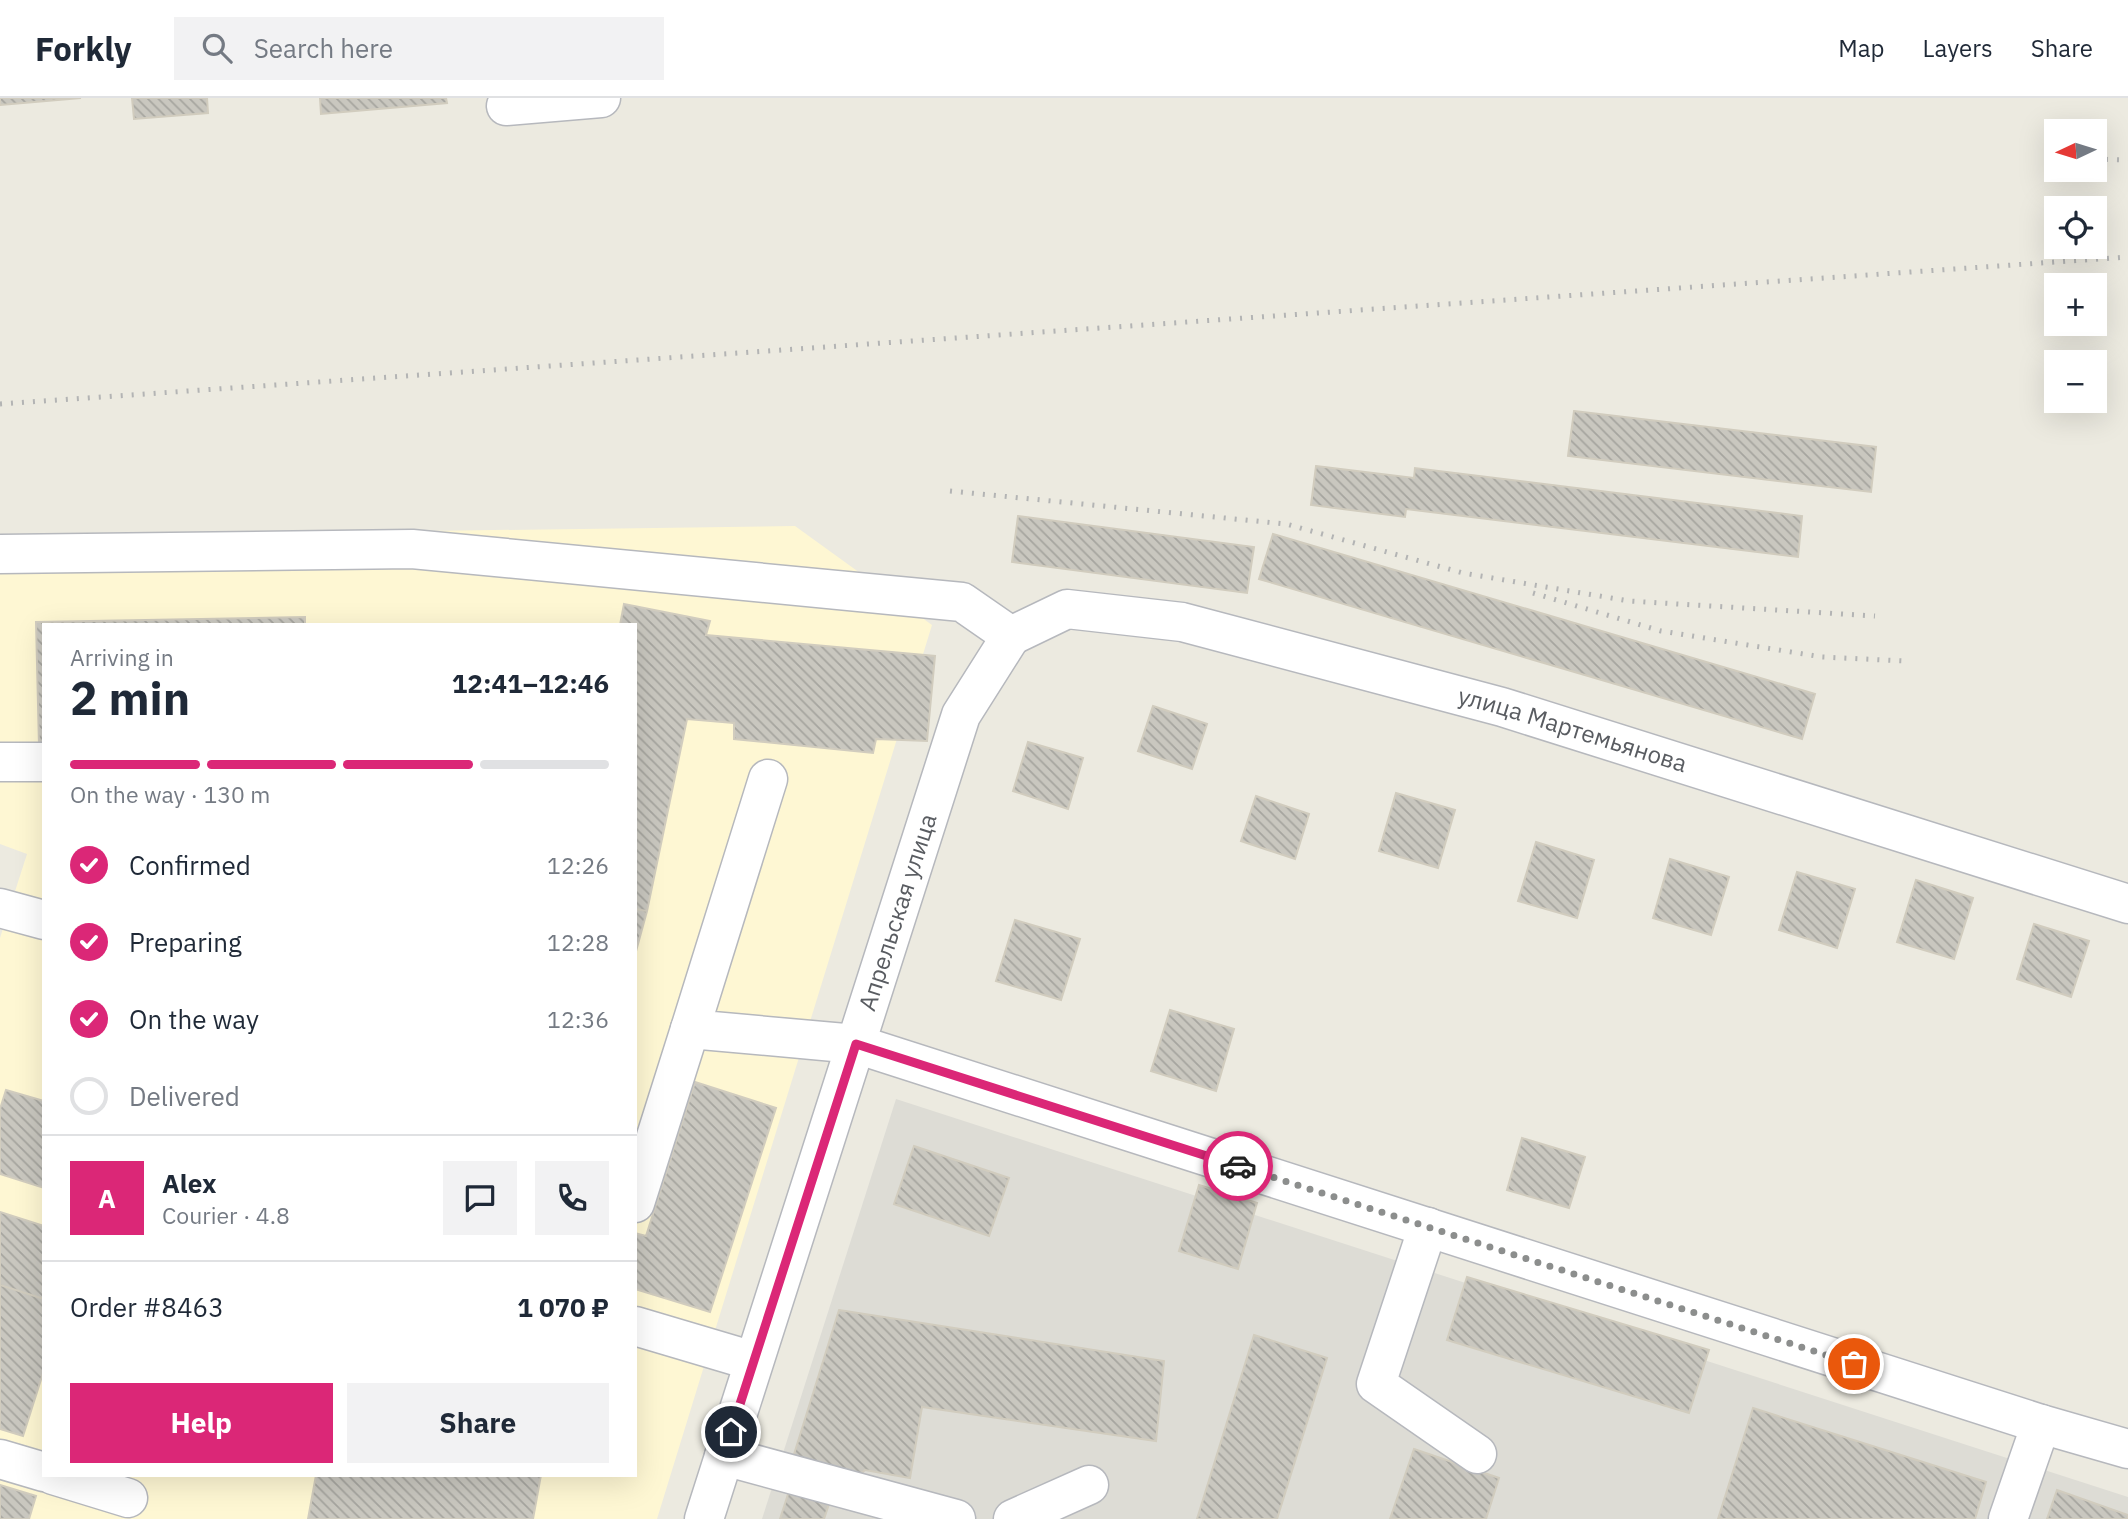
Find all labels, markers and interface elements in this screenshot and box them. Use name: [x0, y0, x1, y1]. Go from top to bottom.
search box: [174, 17, 664, 80]
text: Forkly: [35, 27, 132, 70]
icon: search: [198, 29, 236, 67]
text: Search here: [254, 31, 393, 65]
text: Map: [1838, 32, 1885, 64]
text: Layers: [1923, 32, 1993, 64]
text: Share: [2031, 32, 2093, 64]
north arrow: [2044, 119, 2107, 182]
map controls: [2044, 119, 2107, 413]
button: locate: [2044, 196, 2107, 259]
button: +: [2044, 273, 2107, 336]
button: −: [2044, 350, 2107, 413]
text: Arriving in: [70, 642, 174, 672]
text: 12:41–12:46: [452, 666, 609, 700]
text: 2 min: [70, 668, 190, 728]
street label: улица Мартемьянова: [1455, 679, 1691, 779]
text: On the way · 130 m: [70, 779, 270, 809]
street label: Апрельская улица: [851, 809, 944, 1015]
icon: check: [70, 846, 108, 884]
text: Confirmed: [129, 848, 251, 882]
text: 12:26: [547, 850, 609, 880]
icon: check: [70, 923, 108, 961]
text: Preparing: [129, 925, 242, 959]
text: 12:28: [547, 927, 609, 957]
icon: check: [70, 1000, 108, 1038]
text: On the way: [129, 1002, 259, 1036]
text: 12:36: [547, 1004, 609, 1034]
text: Delivered: [129, 1079, 240, 1113]
courier: [1203, 1131, 1273, 1201]
icon: car: [1219, 1147, 1257, 1185]
button: chat: [443, 1161, 517, 1235]
button: phone: [535, 1161, 609, 1235]
text: Alex: [162, 1166, 216, 1200]
text: A: [98, 1181, 116, 1215]
text: Courier · 4.8: [162, 1200, 290, 1230]
text: Order #8463: [70, 1290, 224, 1324]
text: 1 070 ₽: [517, 1290, 609, 1324]
pin: [1824, 1334, 1884, 1394]
icon: bag: [1835, 1345, 1873, 1383]
button: Help: [70, 1383, 333, 1463]
button: Share: [347, 1383, 609, 1463]
pin: [701, 1402, 761, 1462]
icon: home: [712, 1413, 750, 1451]

